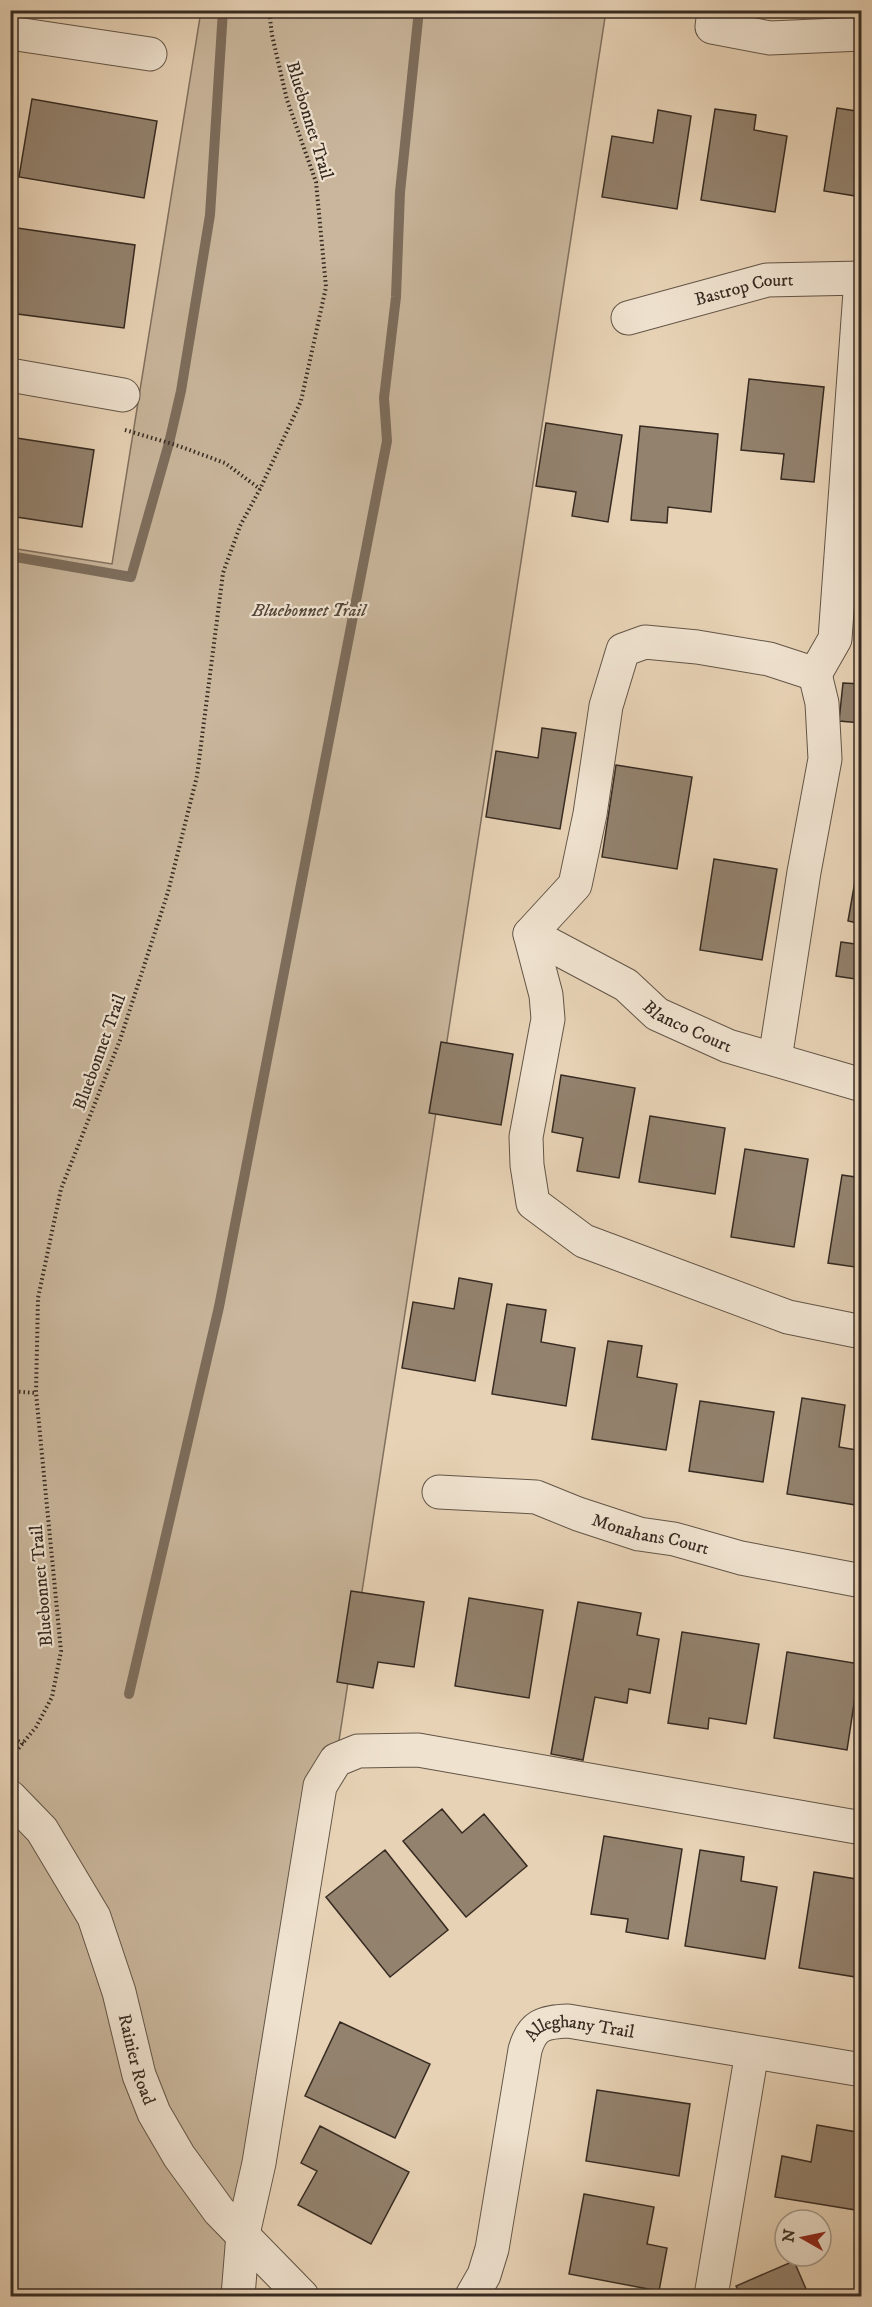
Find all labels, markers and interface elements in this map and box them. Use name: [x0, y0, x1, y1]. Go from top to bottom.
street label: Bluebonnet Trail: [281, 59, 338, 182]
street label: Bastrop Court: [692, 269, 794, 311]
park label: Bluebonnet Trail: [251, 600, 368, 622]
street label: Bluebonnet Trail: [69, 991, 131, 1113]
street label: Blanco Court: [638, 996, 734, 1058]
street label: Monahans Court: [589, 1509, 712, 1560]
street label: Bluebonnet Trail: [26, 1524, 58, 1648]
street label: Alleghany Trail: [520, 2011, 636, 2046]
street label: Rainier Road: [113, 2012, 160, 2108]
north arrow: [773, 2208, 833, 2268]
text: N: [778, 2228, 800, 2244]

